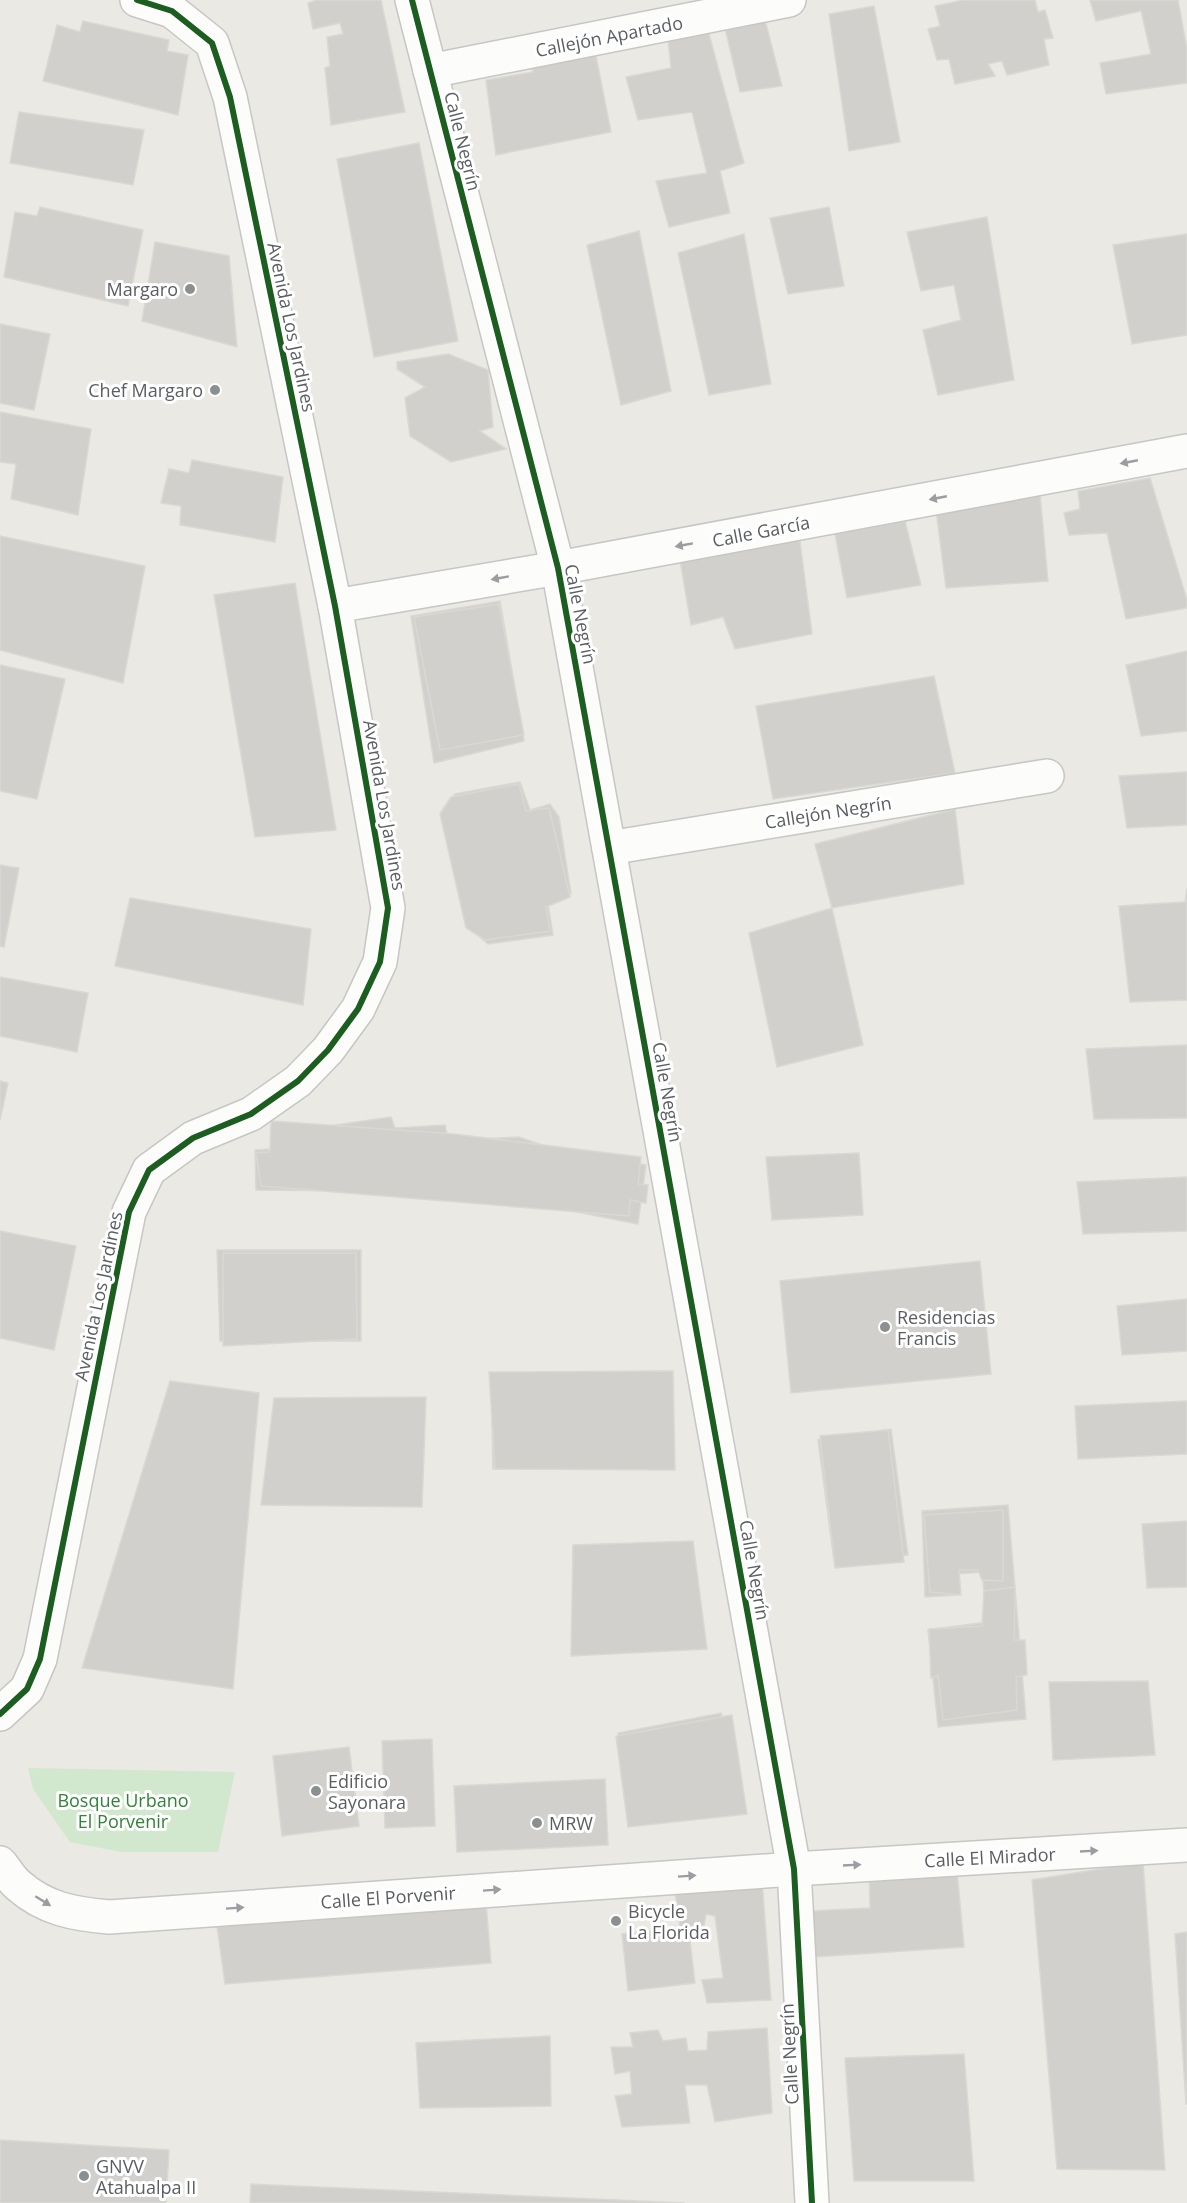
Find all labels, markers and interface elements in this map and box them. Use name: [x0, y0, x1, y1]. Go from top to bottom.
street label: Callejón Apartado: [533, 10, 685, 62]
street label: Calle Negrín: [439, 89, 487, 193]
street label: Avenida Los Jardines: [262, 240, 322, 414]
place label: Margaro: [106, 277, 178, 301]
marker: Margaro: [183, 282, 197, 296]
place label: Chef Margaro: [88, 378, 203, 402]
marker: Chef Margaro: [208, 383, 222, 397]
one-way arrow: [1120, 458, 1139, 467]
one-way arrow: [928, 494, 947, 503]
street label: Calle García: [710, 510, 812, 552]
one-way arrow: [674, 541, 693, 550]
street label: Calle Negrín: [560, 562, 602, 666]
one-way arrow: [490, 574, 509, 583]
street label: Avenida Los Jardines: [358, 718, 412, 892]
street label: Callejón Negrín: [763, 790, 893, 834]
street label: Calle Negrín: [647, 1040, 689, 1144]
street label: Avenida Los Jardines: [68, 1209, 128, 1383]
place label: Residencias Francis: [897, 1305, 995, 1350]
marker: Residencias Francis: [878, 1320, 892, 1334]
street label: Calle Negrín: [734, 1518, 776, 1622]
place label: Edificio Sayonara: [328, 1769, 406, 1814]
marker: Edificio Sayonara: [309, 1784, 323, 1798]
park label: Bosque Urbano El Porvenir: [57, 1788, 189, 1833]
place label: MRW: [549, 1811, 593, 1835]
marker: MRW: [530, 1816, 544, 1830]
street label: Calle El Mirador: [924, 1842, 1057, 1872]
one-way arrow: [1079, 1847, 1098, 1856]
one-way arrow: [843, 1861, 862, 1870]
one-way arrow: [677, 1871, 696, 1881]
street label: Calle El Porvenir: [320, 1880, 457, 1914]
one-way arrow: [483, 1885, 502, 1894]
one-way arrow: [35, 1896, 51, 1907]
place label: Bicycle La Florida: [628, 1899, 710, 1944]
one-way arrow: [225, 1903, 244, 1913]
marker: Bicycle La Florida: [609, 1914, 623, 1928]
street label: Calle Negrín: [774, 2003, 804, 2105]
place label: GNVV Atahualpa II: [96, 2154, 196, 2199]
marker: GNVV Atahualpa II: [77, 2169, 91, 2183]

